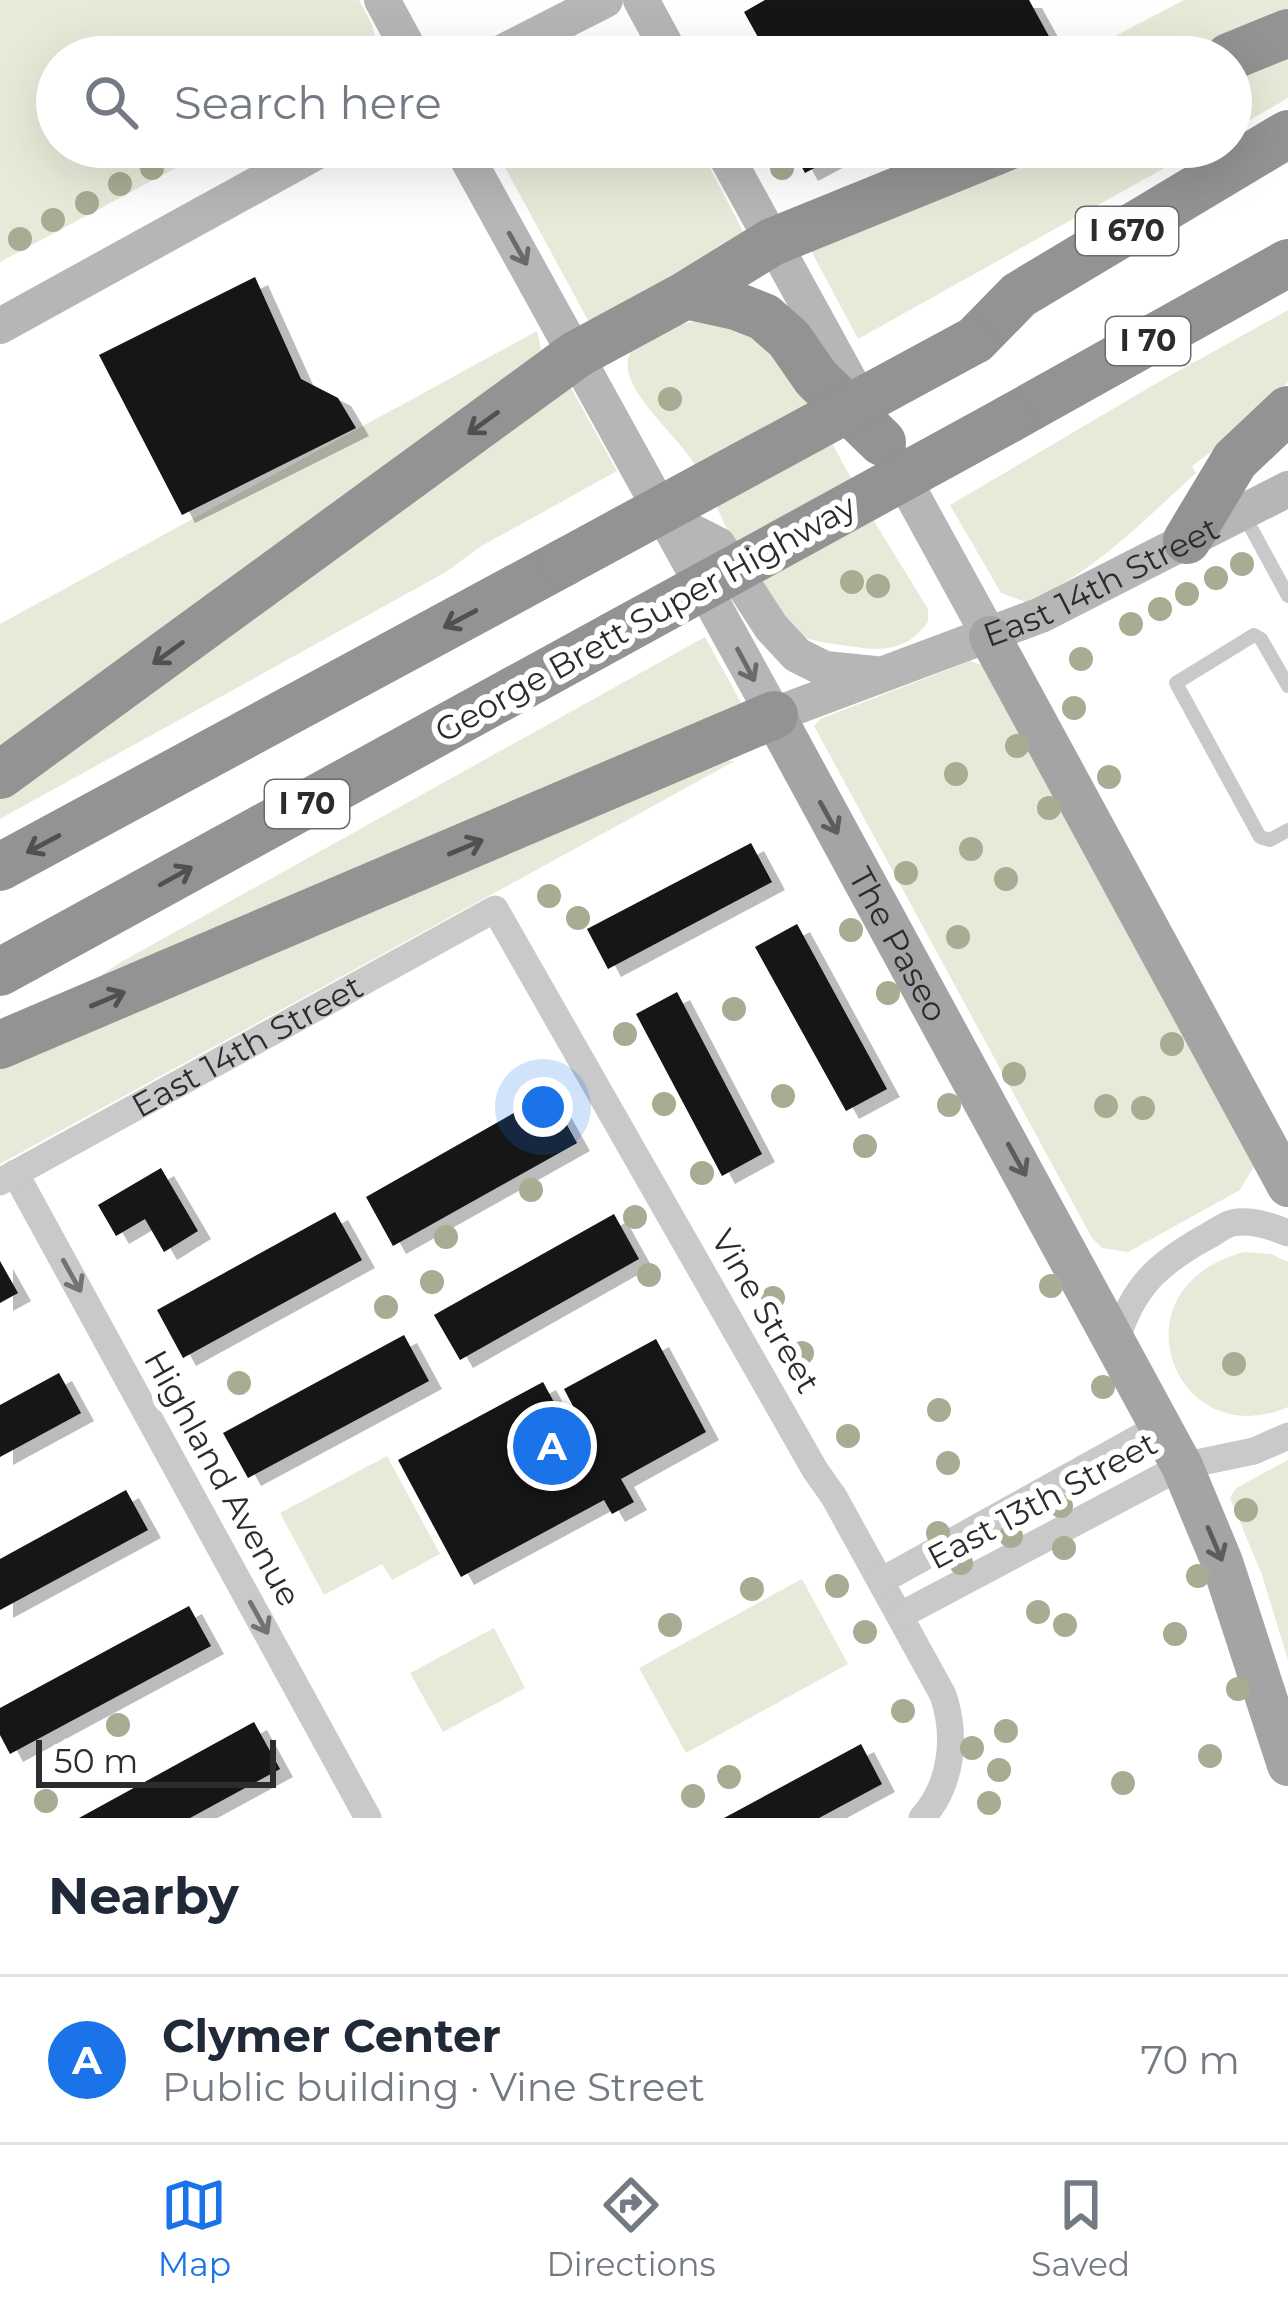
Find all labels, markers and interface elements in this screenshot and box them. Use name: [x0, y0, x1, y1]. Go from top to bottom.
search box: [36, 36, 1252, 168]
icon: search: [78, 69, 144, 135]
text: Search here: [174, 75, 442, 130]
road number: I 670: [1076, 207, 1178, 255]
one-way arrow: [507, 231, 531, 266]
road number: I 70: [1106, 317, 1190, 365]
one-way arrow: [467, 409, 499, 435]
street label: George Brett Super Highway: [428, 485, 862, 751]
street label: East 14th Street: [977, 508, 1226, 655]
one-way arrow: [444, 608, 479, 631]
one-way arrow: [152, 639, 185, 665]
one-way arrow: [736, 646, 759, 682]
road number: I 70: [265, 780, 349, 828]
one-way arrow: [818, 800, 841, 835]
one-way arrow: [27, 833, 62, 856]
one-way arrow: [448, 834, 484, 856]
street label: The Paseo: [841, 860, 957, 1028]
one-way arrow: [158, 863, 193, 887]
street label: East 14th Street: [125, 966, 369, 1125]
one-way arrow: [89, 987, 125, 1009]
your location: [513, 1077, 573, 1137]
one-way arrow: [1006, 1142, 1029, 1177]
street label: Vine Street: [703, 1222, 829, 1400]
one-way arrow: [60, 1258, 84, 1293]
street label: Highland Avenue: [136, 1343, 310, 1613]
pin: A: [513, 1401, 591, 1491]
street label: East 13th Street: [920, 1423, 1164, 1577]
one-way arrow: [1205, 1525, 1227, 1561]
one-way arrow: [247, 1600, 271, 1635]
scale bar: [36, 1734, 276, 1787]
text: 50 m: [54, 1741, 138, 1781]
text: Nearby: [48, 1865, 239, 1927]
text: Clymer Center: [162, 2008, 501, 2063]
text: A: [72, 2036, 102, 2084]
text: 70 m: [1140, 2036, 1240, 2084]
text: Public building · Vine Street: [162, 2063, 705, 2111]
tab: Map: [158, 2172, 231, 2284]
tab: Directions: [547, 2172, 716, 2284]
tab: Saved: [1031, 2172, 1130, 2284]

